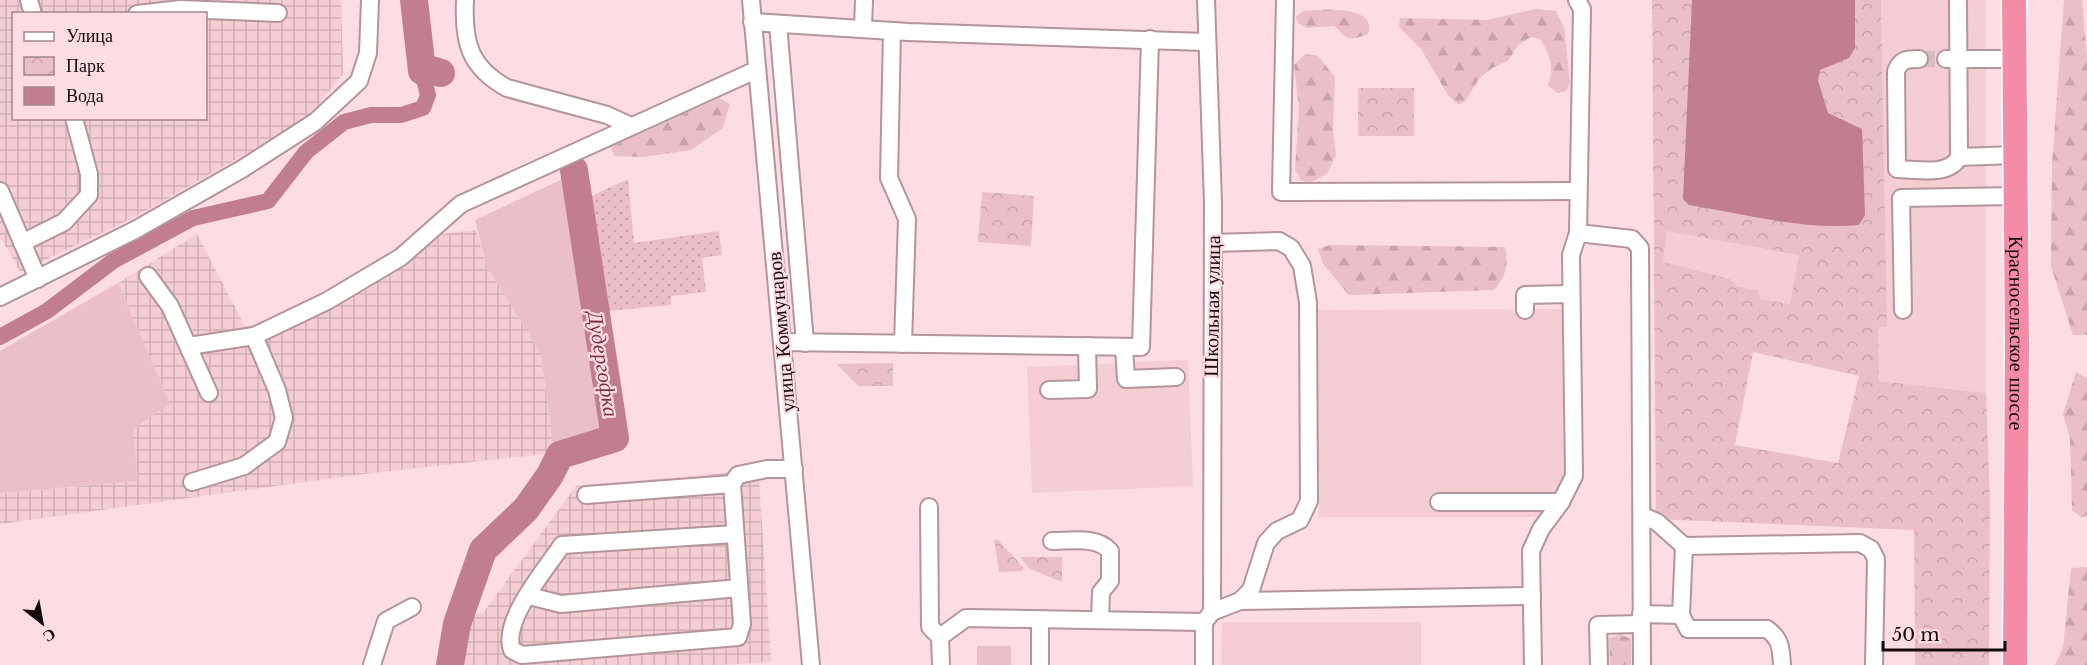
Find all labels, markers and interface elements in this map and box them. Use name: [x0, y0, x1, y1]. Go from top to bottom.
legend: [12, 12, 207, 120]
text: Улица: [66, 25, 113, 47]
text: Парк: [66, 55, 105, 77]
text: Вода: [66, 85, 104, 107]
street label: Школьная улица: [1199, 235, 1225, 377]
street label: Красносельское шоссе: [2004, 236, 2029, 431]
street label: улица Коммунаров: [762, 251, 800, 413]
water label: Дудергофка: [581, 307, 624, 419]
north arrow: [12, 593, 72, 653]
scale bar: [1883, 614, 2004, 652]
text: С: [40, 624, 60, 647]
text: 50 m: [1892, 624, 1940, 646]

